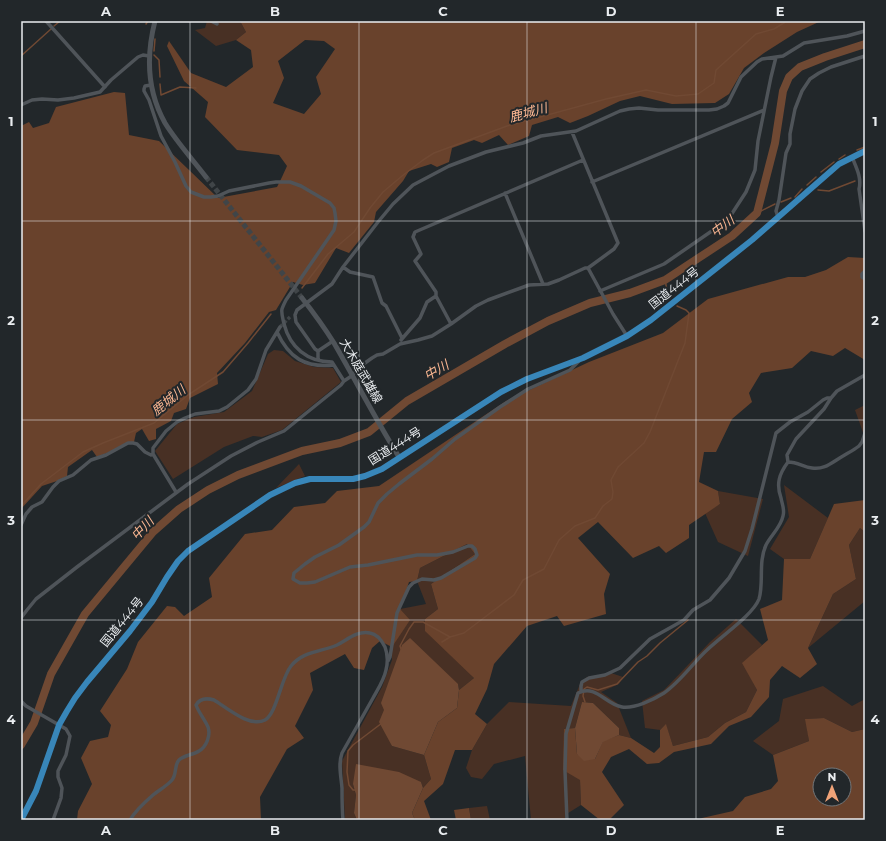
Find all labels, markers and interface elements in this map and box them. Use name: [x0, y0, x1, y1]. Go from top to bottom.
text: A: [100, 3, 112, 19]
text: B: [270, 3, 280, 19]
text: C: [438, 3, 448, 19]
text: D: [606, 3, 617, 19]
text: E: [776, 3, 785, 19]
water label: 鹿城川: [507, 99, 551, 125]
text: 1: [8, 113, 14, 129]
text: 1: [872, 113, 878, 129]
water label: 中川: [707, 211, 739, 240]
street label: 国道444号: [646, 263, 702, 312]
text: 2: [7, 312, 15, 328]
text: 2: [871, 312, 879, 328]
street label: 大木庭武雄線: [337, 336, 386, 406]
water label: 中川: [421, 356, 453, 383]
water label: 鹿城川: [148, 380, 190, 418]
street label: 国道444号: [365, 423, 424, 468]
text: 3: [6, 512, 15, 528]
water label: 中川: [127, 512, 158, 543]
text: 3: [870, 512, 879, 528]
street label: 国道444号: [97, 594, 146, 650]
text: 4: [7, 711, 16, 727]
text: 4: [871, 711, 880, 727]
north arrow: [812, 767, 852, 807]
text: N: [828, 770, 836, 784]
text: A: [100, 822, 112, 838]
text: B: [270, 822, 280, 838]
text: C: [438, 822, 448, 838]
text: D: [606, 822, 617, 838]
text: E: [776, 822, 785, 838]

